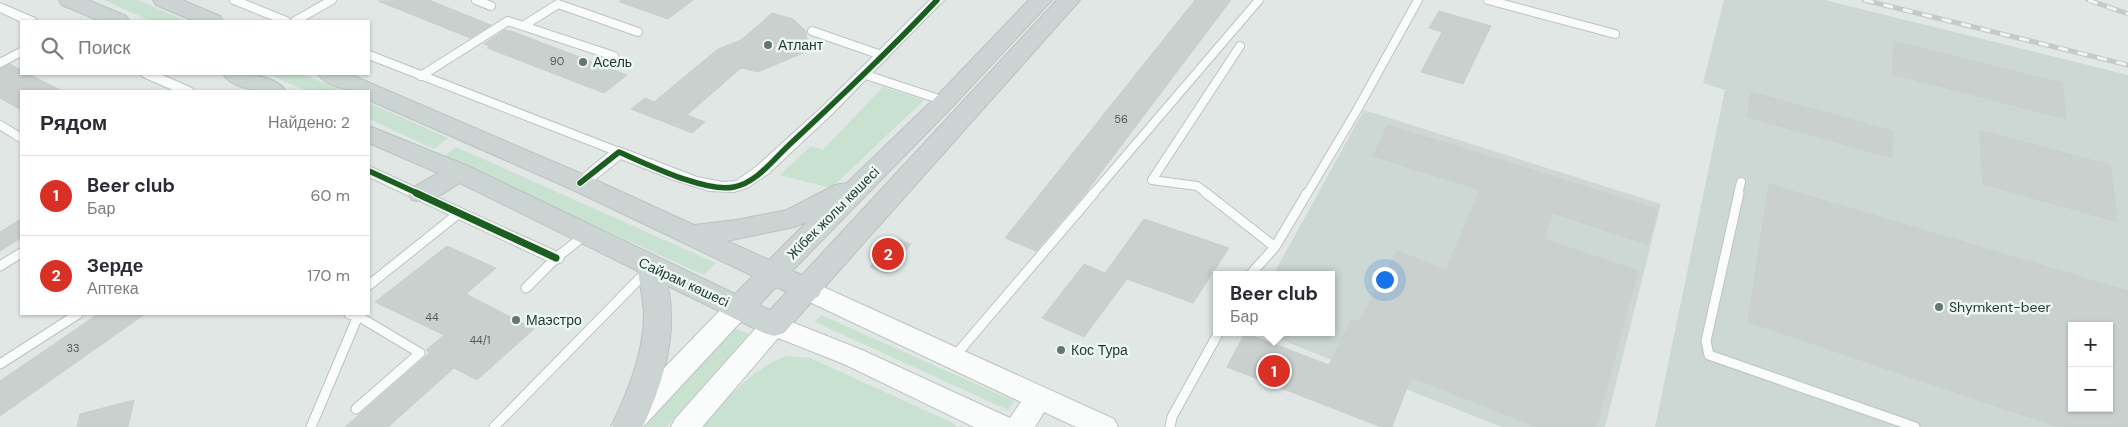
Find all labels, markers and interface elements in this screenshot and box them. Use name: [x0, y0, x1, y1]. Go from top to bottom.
search box: [20, 20, 370, 75]
icon: search: [38, 34, 66, 62]
text: Поиск: [78, 35, 131, 60]
place label: Атлант: [778, 36, 824, 54]
marker: Атлант: [762, 39, 774, 51]
place label: Асель: [593, 53, 632, 71]
house number: 90: [550, 54, 564, 68]
marker: Асель: [577, 56, 589, 68]
text: Рядом: [40, 109, 107, 137]
text: Найдено: 2: [268, 112, 350, 133]
house number: 56: [1114, 112, 1128, 126]
street label: Жібек жолы көшесі: [783, 163, 883, 263]
text: Beer club: [87, 173, 175, 198]
text: 1: [53, 185, 59, 206]
text: 60 m: [310, 185, 350, 206]
text: Бар: [87, 198, 115, 219]
pin: 2: [872, 235, 904, 273]
text: Зерде: [87, 253, 143, 278]
street label: Сайрам көшесі: [636, 253, 732, 311]
text: 2: [51, 265, 61, 286]
text: 170 m: [307, 265, 350, 286]
your location: [1372, 267, 1398, 293]
popup: [1213, 271, 1335, 336]
text: Аптека: [87, 278, 139, 299]
text: Beer club: [1230, 281, 1318, 306]
place label: Shymkent-beer: [1949, 298, 2051, 316]
marker: Shymkent-beer: [1933, 301, 1945, 313]
text: Бар: [1230, 306, 1258, 327]
house number: 44: [425, 310, 439, 324]
place label: Маэстро: [526, 311, 582, 329]
marker: Маэстро: [510, 314, 522, 326]
map controls: [2068, 322, 2113, 412]
button: +: [2068, 322, 2113, 367]
house number: 44/1: [469, 333, 491, 347]
house number: 33: [66, 341, 80, 355]
place label: Кос Тура: [1071, 341, 1128, 359]
marker: Кос Тура: [1055, 344, 1067, 356]
pin: 1: [1258, 352, 1290, 390]
button: −: [2068, 367, 2113, 412]

